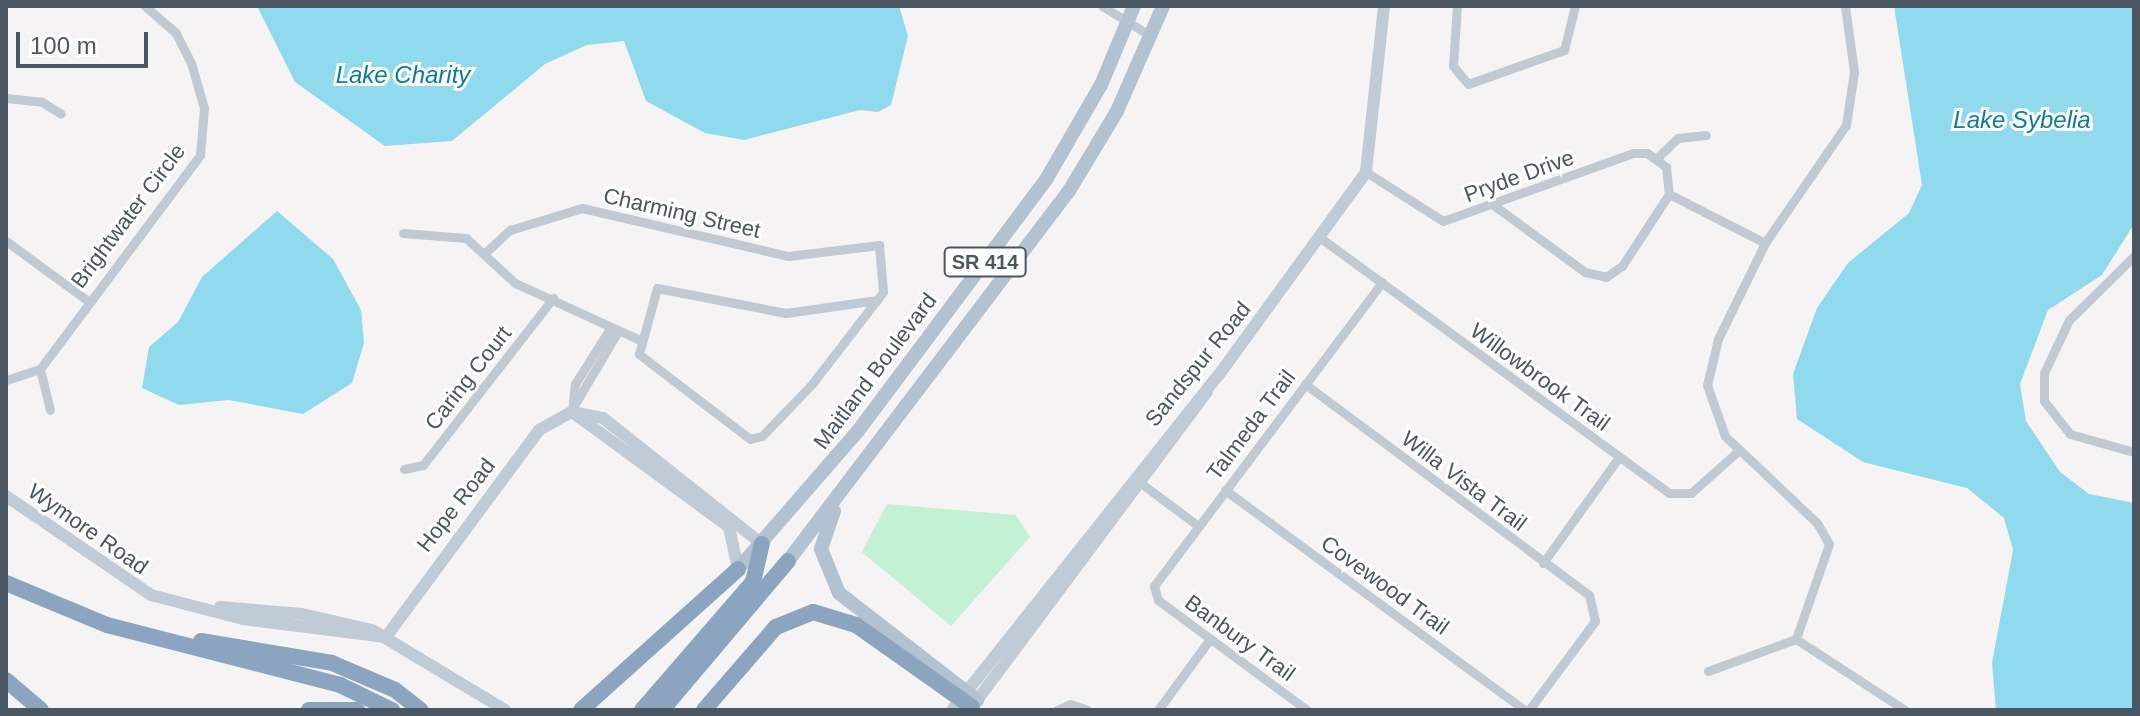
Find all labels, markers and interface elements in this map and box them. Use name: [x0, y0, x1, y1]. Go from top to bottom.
scale bar: [20, 16, 152, 66]
text: 100 m: [30, 32, 97, 59]
water label: Lake Charity: [336, 61, 470, 89]
water label: Lake Sybelia: [1953, 106, 2091, 134]
street label: Brightwater Circle: [65, 139, 191, 293]
street label: Pryde Drive: [1460, 144, 1578, 208]
street label: Charming Street: [601, 182, 763, 244]
road number: SR 414: [943, 246, 1027, 278]
street label: Maitland Boulevard: [808, 288, 942, 454]
street label: Sandspur Road: [1140, 296, 1256, 432]
street label: Willowbrook Trail: [1465, 317, 1615, 437]
street label: Caring Court: [419, 321, 517, 435]
street label: Talmeda Trail: [1201, 365, 1301, 485]
street label: Willa Vista Trail: [1396, 425, 1532, 537]
street label: Hope Road: [411, 453, 501, 557]
street label: Wymore Road: [23, 478, 153, 580]
street label: Covewood Trail: [1316, 530, 1454, 640]
street label: Banbury Trail: [1180, 589, 1300, 687]

